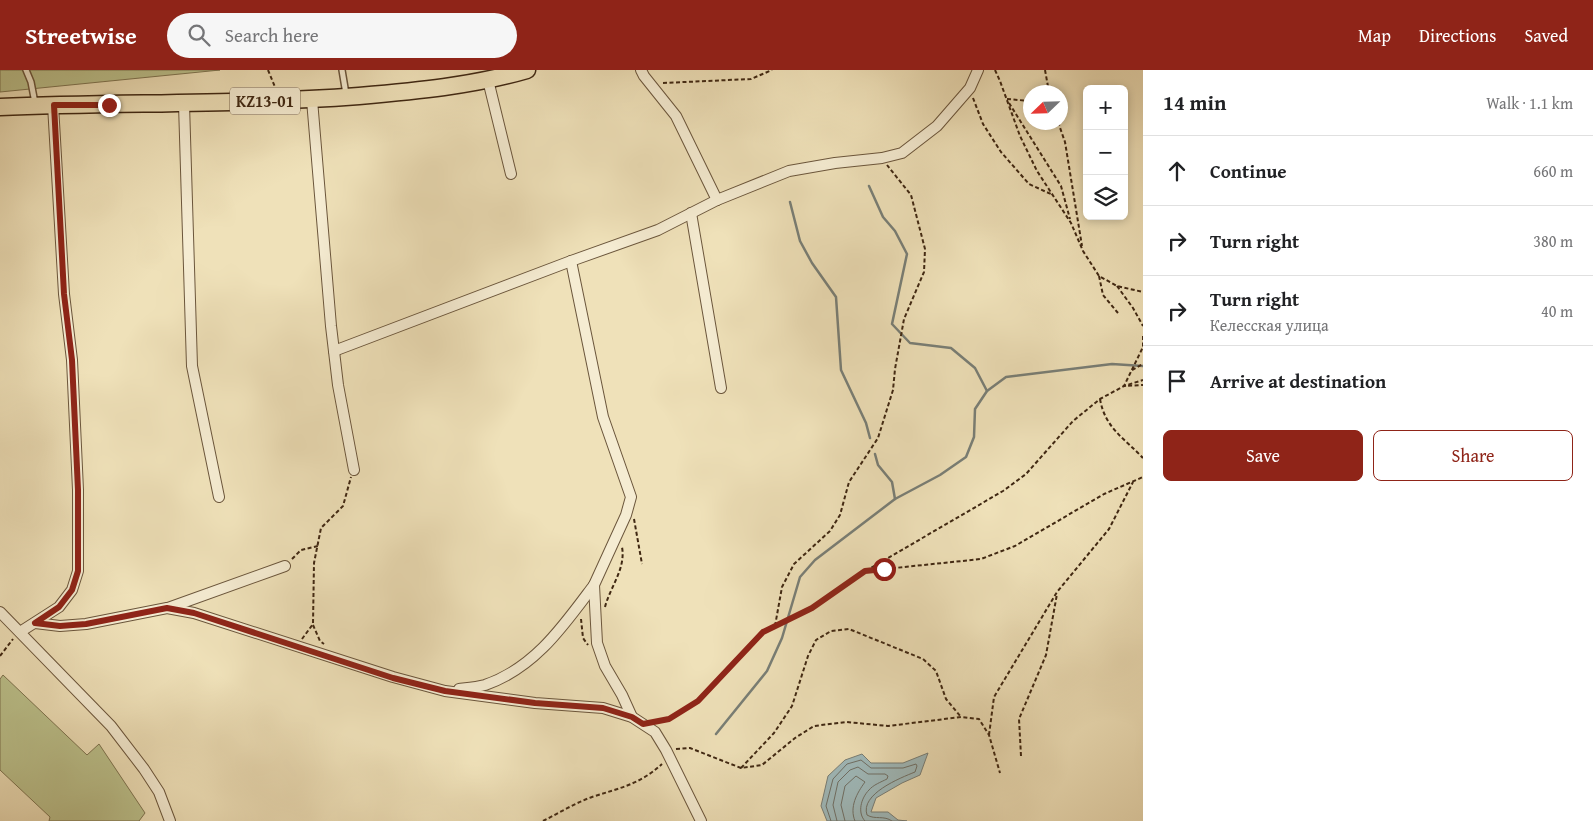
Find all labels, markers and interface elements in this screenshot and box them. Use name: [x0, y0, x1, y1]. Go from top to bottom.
search box: [167, 13, 517, 58]
text: Streetwise: [25, 18, 137, 53]
icon: search: [185, 21, 213, 49]
text: Search here: [225, 21, 319, 49]
text: Map: [1358, 22, 1391, 49]
text: Directions: [1419, 22, 1496, 49]
text: Saved: [1524, 22, 1568, 49]
north arrow: [1023, 85, 1068, 130]
map controls: [1083, 85, 1128, 220]
button: +: [1083, 85, 1128, 130]
text: 14 min: [1163, 87, 1226, 118]
road number: KZ13-01: [230, 88, 300, 114]
text: Walk · 1.1 km: [1486, 91, 1573, 115]
route end: [98, 94, 121, 117]
button: −: [1083, 130, 1128, 175]
icon: ahead: [1163, 157, 1191, 185]
text: Continue: [1210, 157, 1287, 185]
text: 660 m: [1533, 159, 1573, 183]
button: layers: [1083, 175, 1128, 220]
icon: right: [1163, 227, 1191, 255]
text: Turn right: [1210, 227, 1299, 255]
text: 380 m: [1533, 229, 1573, 253]
text: Turn right: [1210, 285, 1299, 313]
icon: right: [1163, 297, 1191, 325]
text: 40 m: [1541, 299, 1573, 323]
text: Келесская улица: [1210, 313, 1329, 337]
icon: arrive: [1163, 367, 1191, 395]
text: Arrive at destination: [1210, 367, 1386, 395]
button: Save: [1163, 430, 1363, 481]
button: Share: [1373, 430, 1573, 481]
route start: [873, 558, 896, 581]

